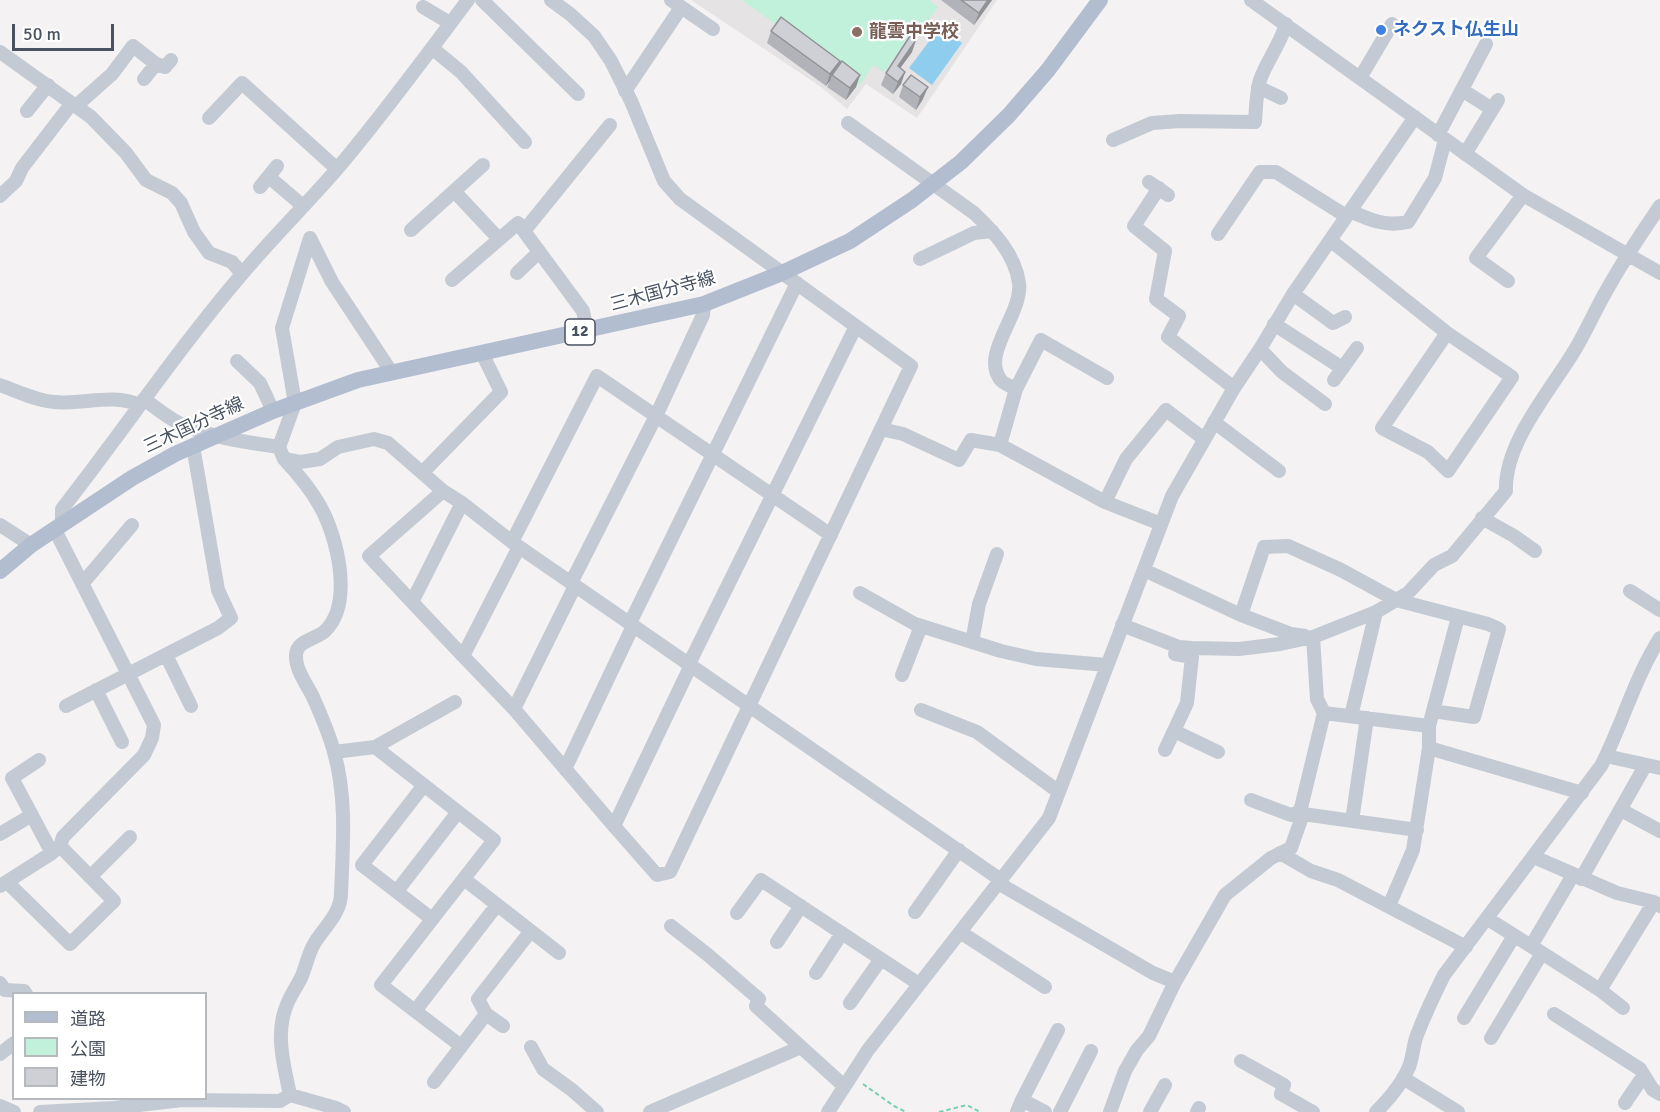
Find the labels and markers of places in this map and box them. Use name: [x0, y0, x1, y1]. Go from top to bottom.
place label: ネクスト仏生山: [1393, 19, 1519, 41]
place label: 龍雲中学校: [869, 21, 959, 43]
marker: ネクスト仏生山: [1374, 23, 1388, 37]
marker: 龍雲中学校: [850, 25, 864, 39]

